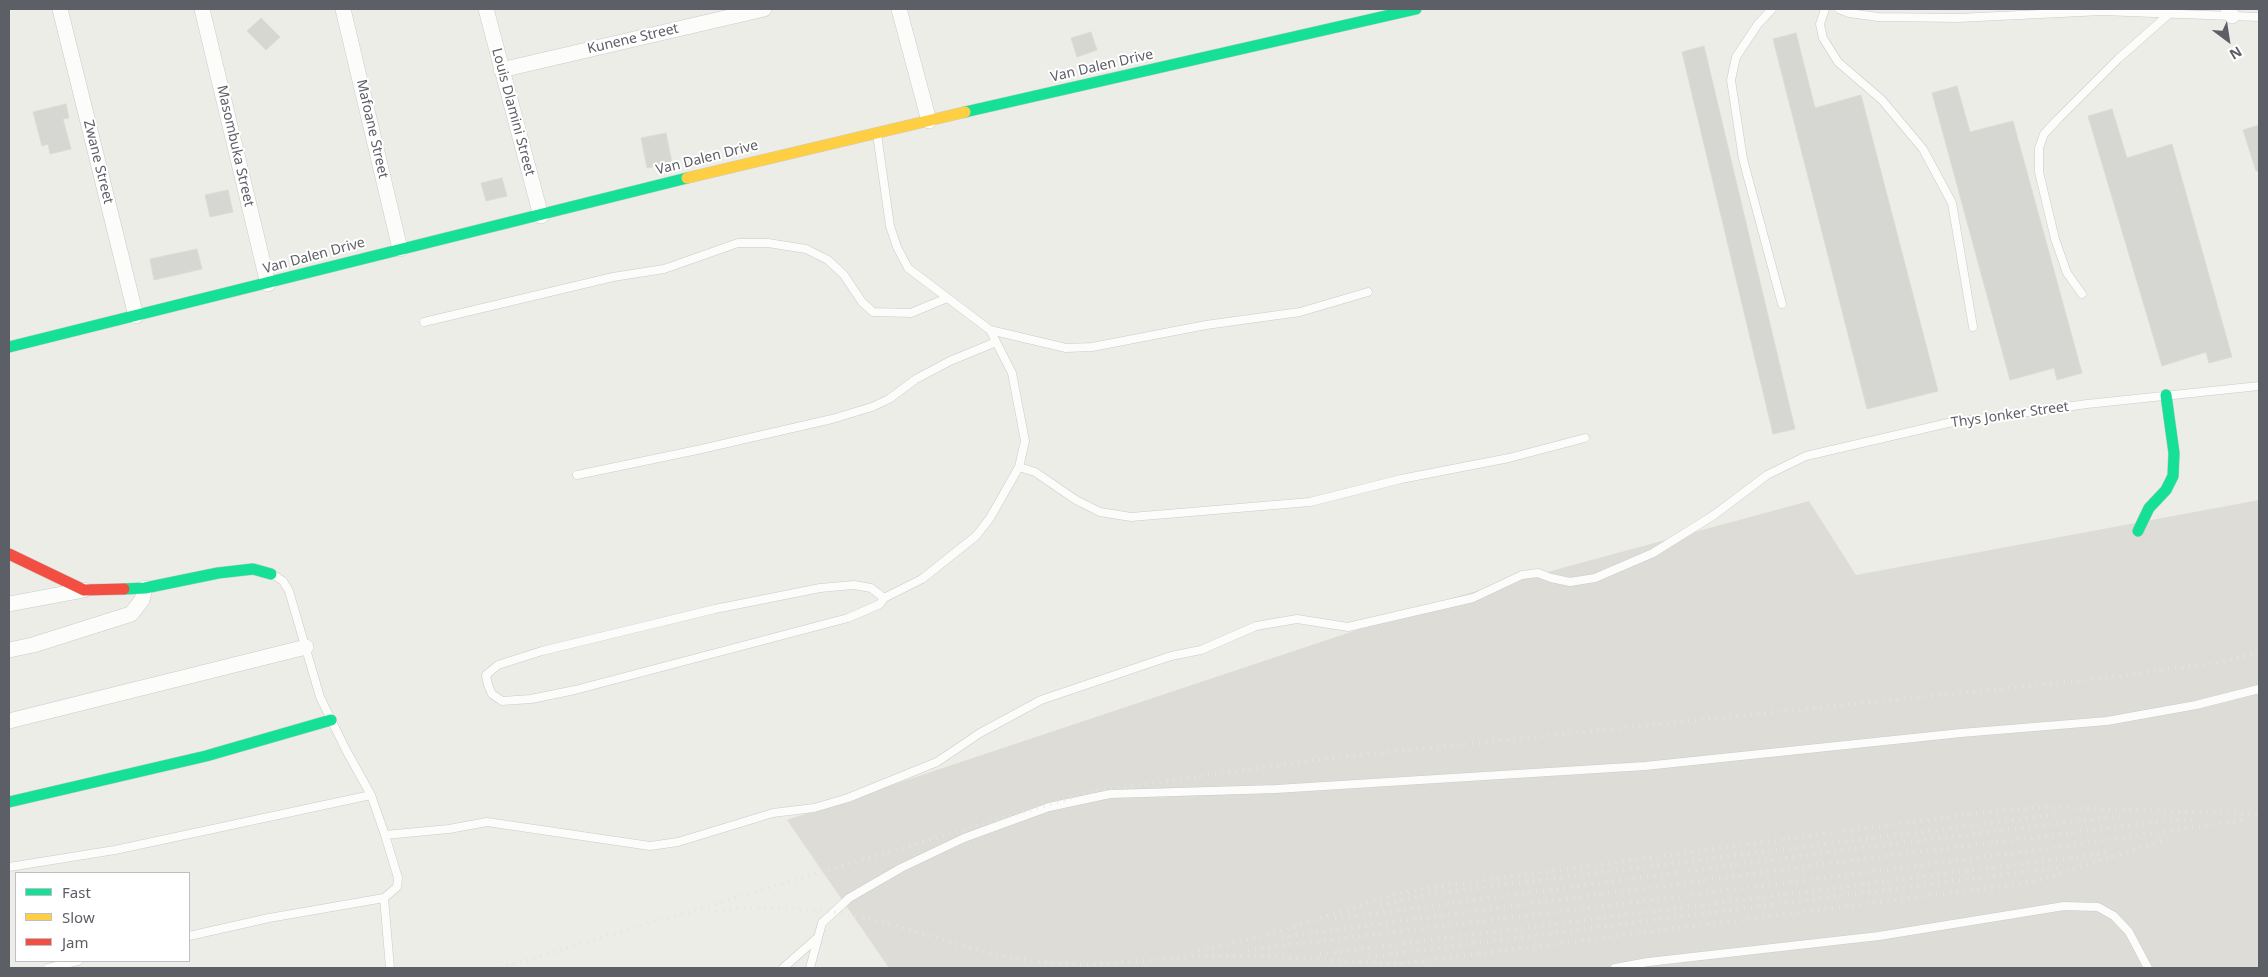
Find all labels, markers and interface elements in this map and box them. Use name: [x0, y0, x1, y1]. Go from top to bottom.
north arrow: [2203, 15, 2253, 65]
street label: Kunene Street: [586, 20, 680, 58]
text: N: [2226, 42, 2246, 64]
street label: Louis Dlamini Street: [488, 46, 538, 178]
street label: Van Dalen Drive: [1049, 46, 1155, 86]
street label: Mafoane Street: [352, 78, 392, 180]
street label: Masombuka Street: [213, 84, 257, 208]
street label: Zwane Street: [79, 118, 117, 206]
street label: Van Dalen Drive: [654, 137, 760, 179]
street label: Van Dalen Drive: [261, 234, 367, 278]
street label: Thys Jonker Street: [1950, 398, 2070, 432]
legend: [15, 872, 190, 962]
text: Fast: [62, 882, 91, 902]
text: Slow: [62, 907, 95, 927]
text: Jam: [62, 932, 89, 952]

